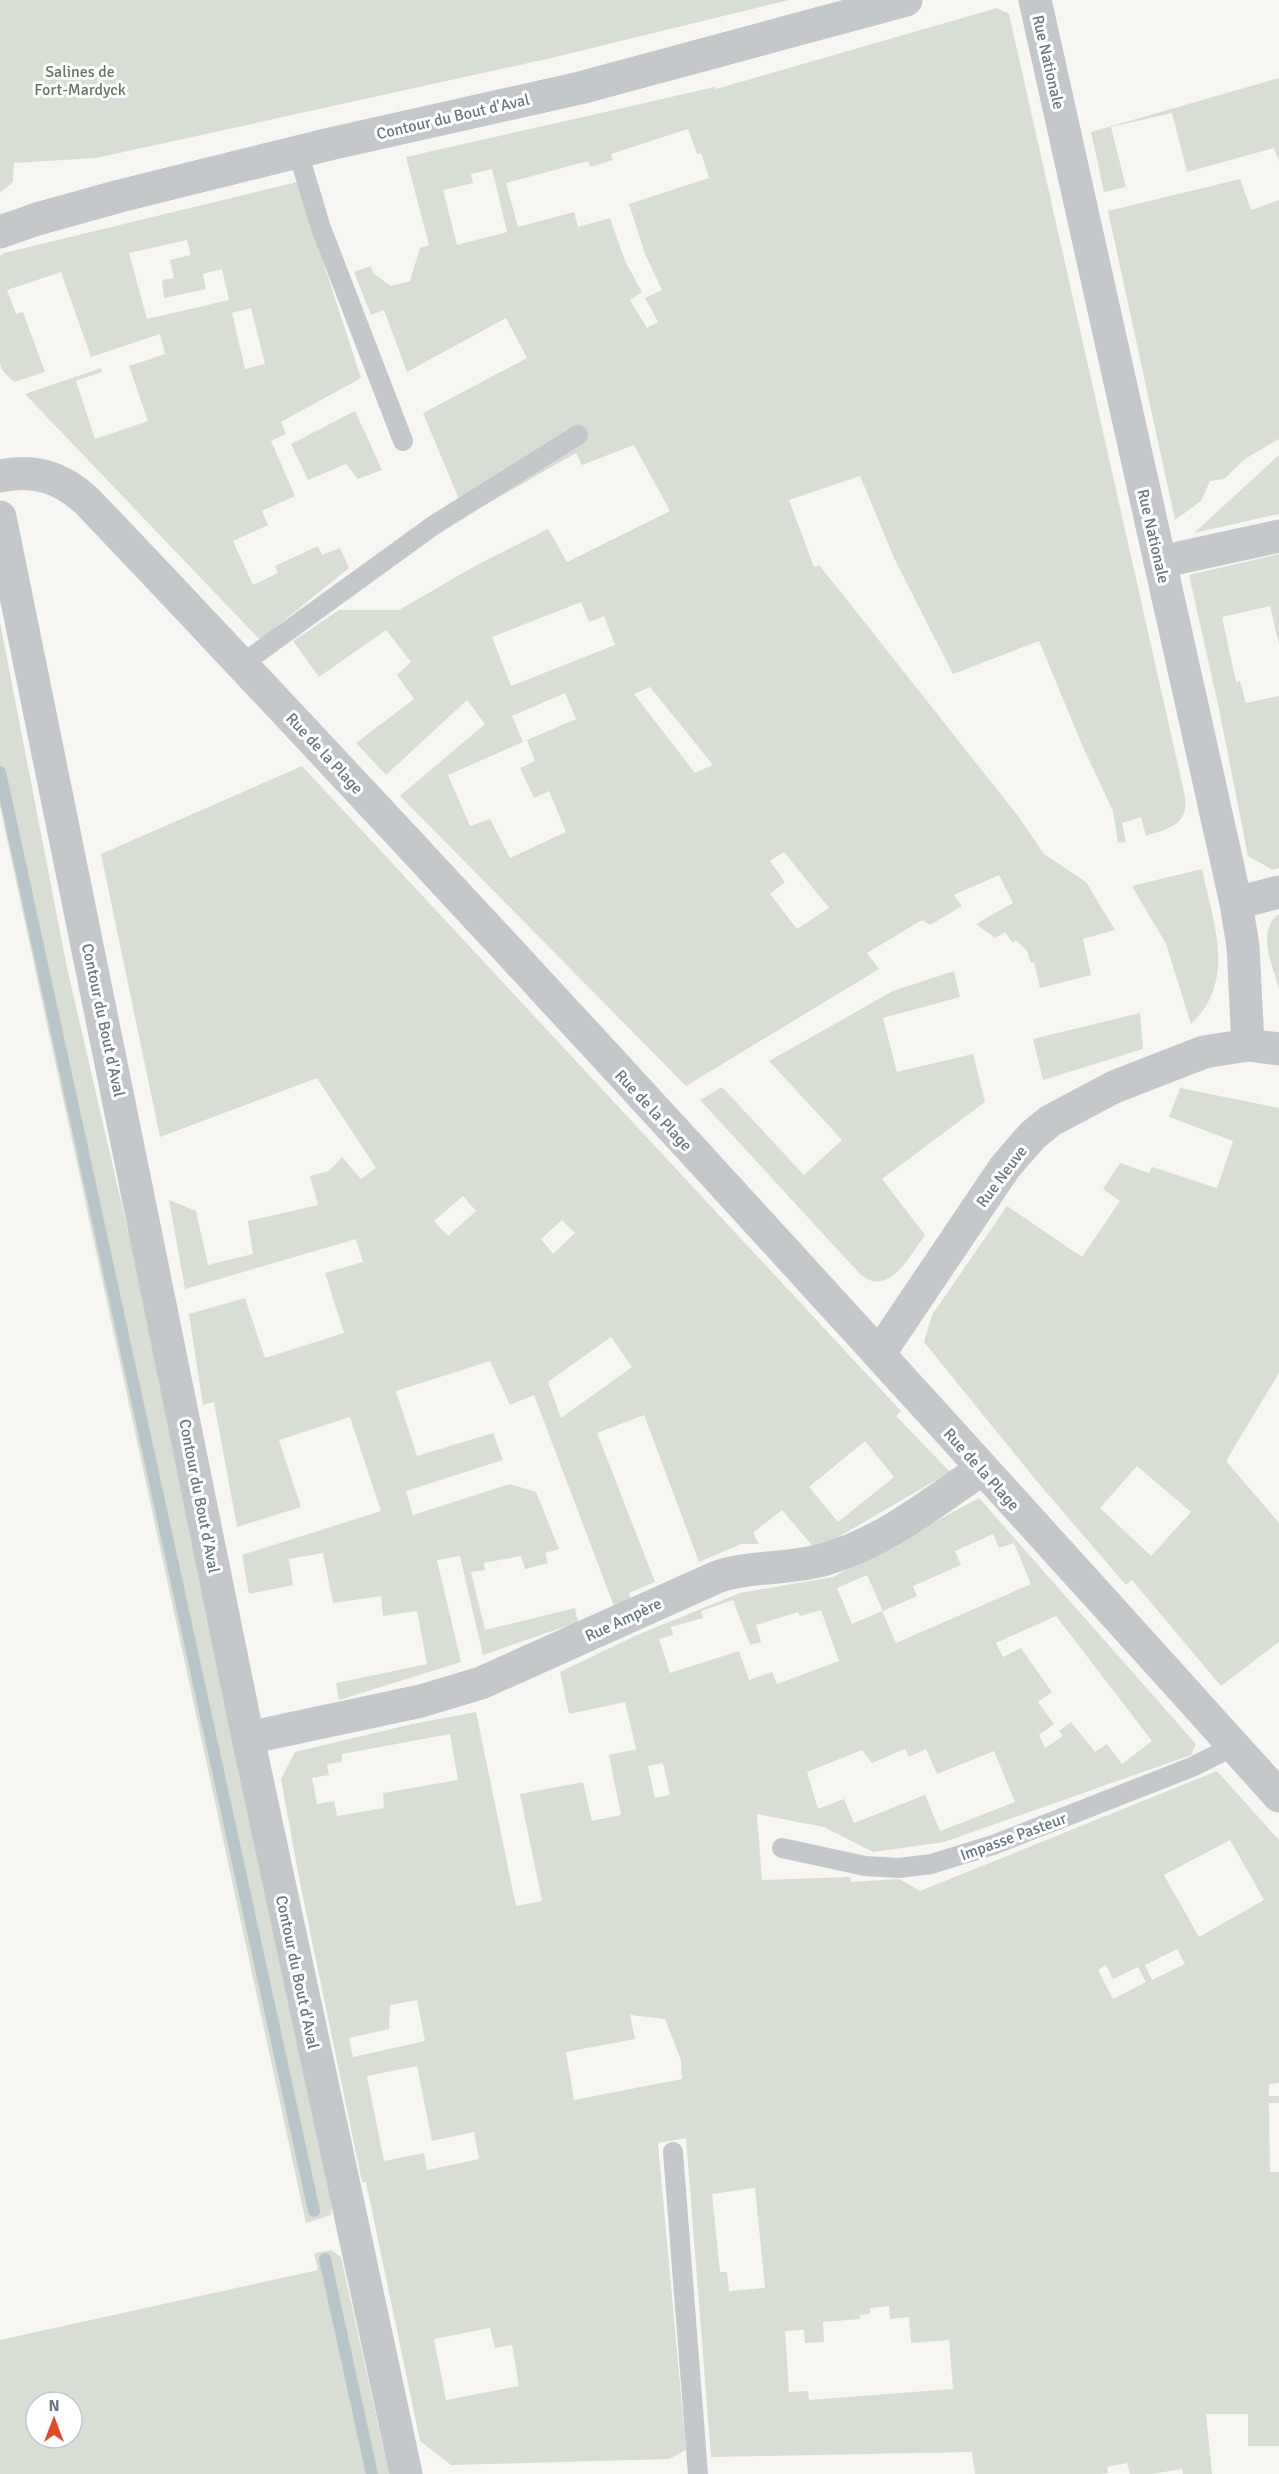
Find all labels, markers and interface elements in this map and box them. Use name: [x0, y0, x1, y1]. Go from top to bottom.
street label: Rue Nationale: [1027, 13, 1069, 111]
park label: Salines de Fort-Mardyck: [34, 62, 126, 100]
street label: Contour du Bout d'Aval: [375, 90, 532, 144]
street label: Rue Nationale: [1132, 487, 1174, 585]
street label: Rue de la Plage: [281, 709, 367, 799]
street label: Contour du Bout d'Aval: [77, 942, 129, 1099]
street label: Rue de la Plage: [610, 1066, 696, 1156]
street label: Rue Neuve: [972, 1142, 1032, 1211]
street label: Contour du Bout d'Aval: [174, 1417, 224, 1575]
street label: Rue de la Plage: [939, 1424, 1024, 1515]
street label: Rue Ampère: [582, 1593, 665, 1646]
street label: Impasse Pasteur: [958, 1808, 1069, 1865]
street label: Contour du Bout d'Aval: [271, 1894, 323, 2051]
north arrow: [24, 2390, 84, 2450]
text: N: [48, 2396, 60, 2416]

